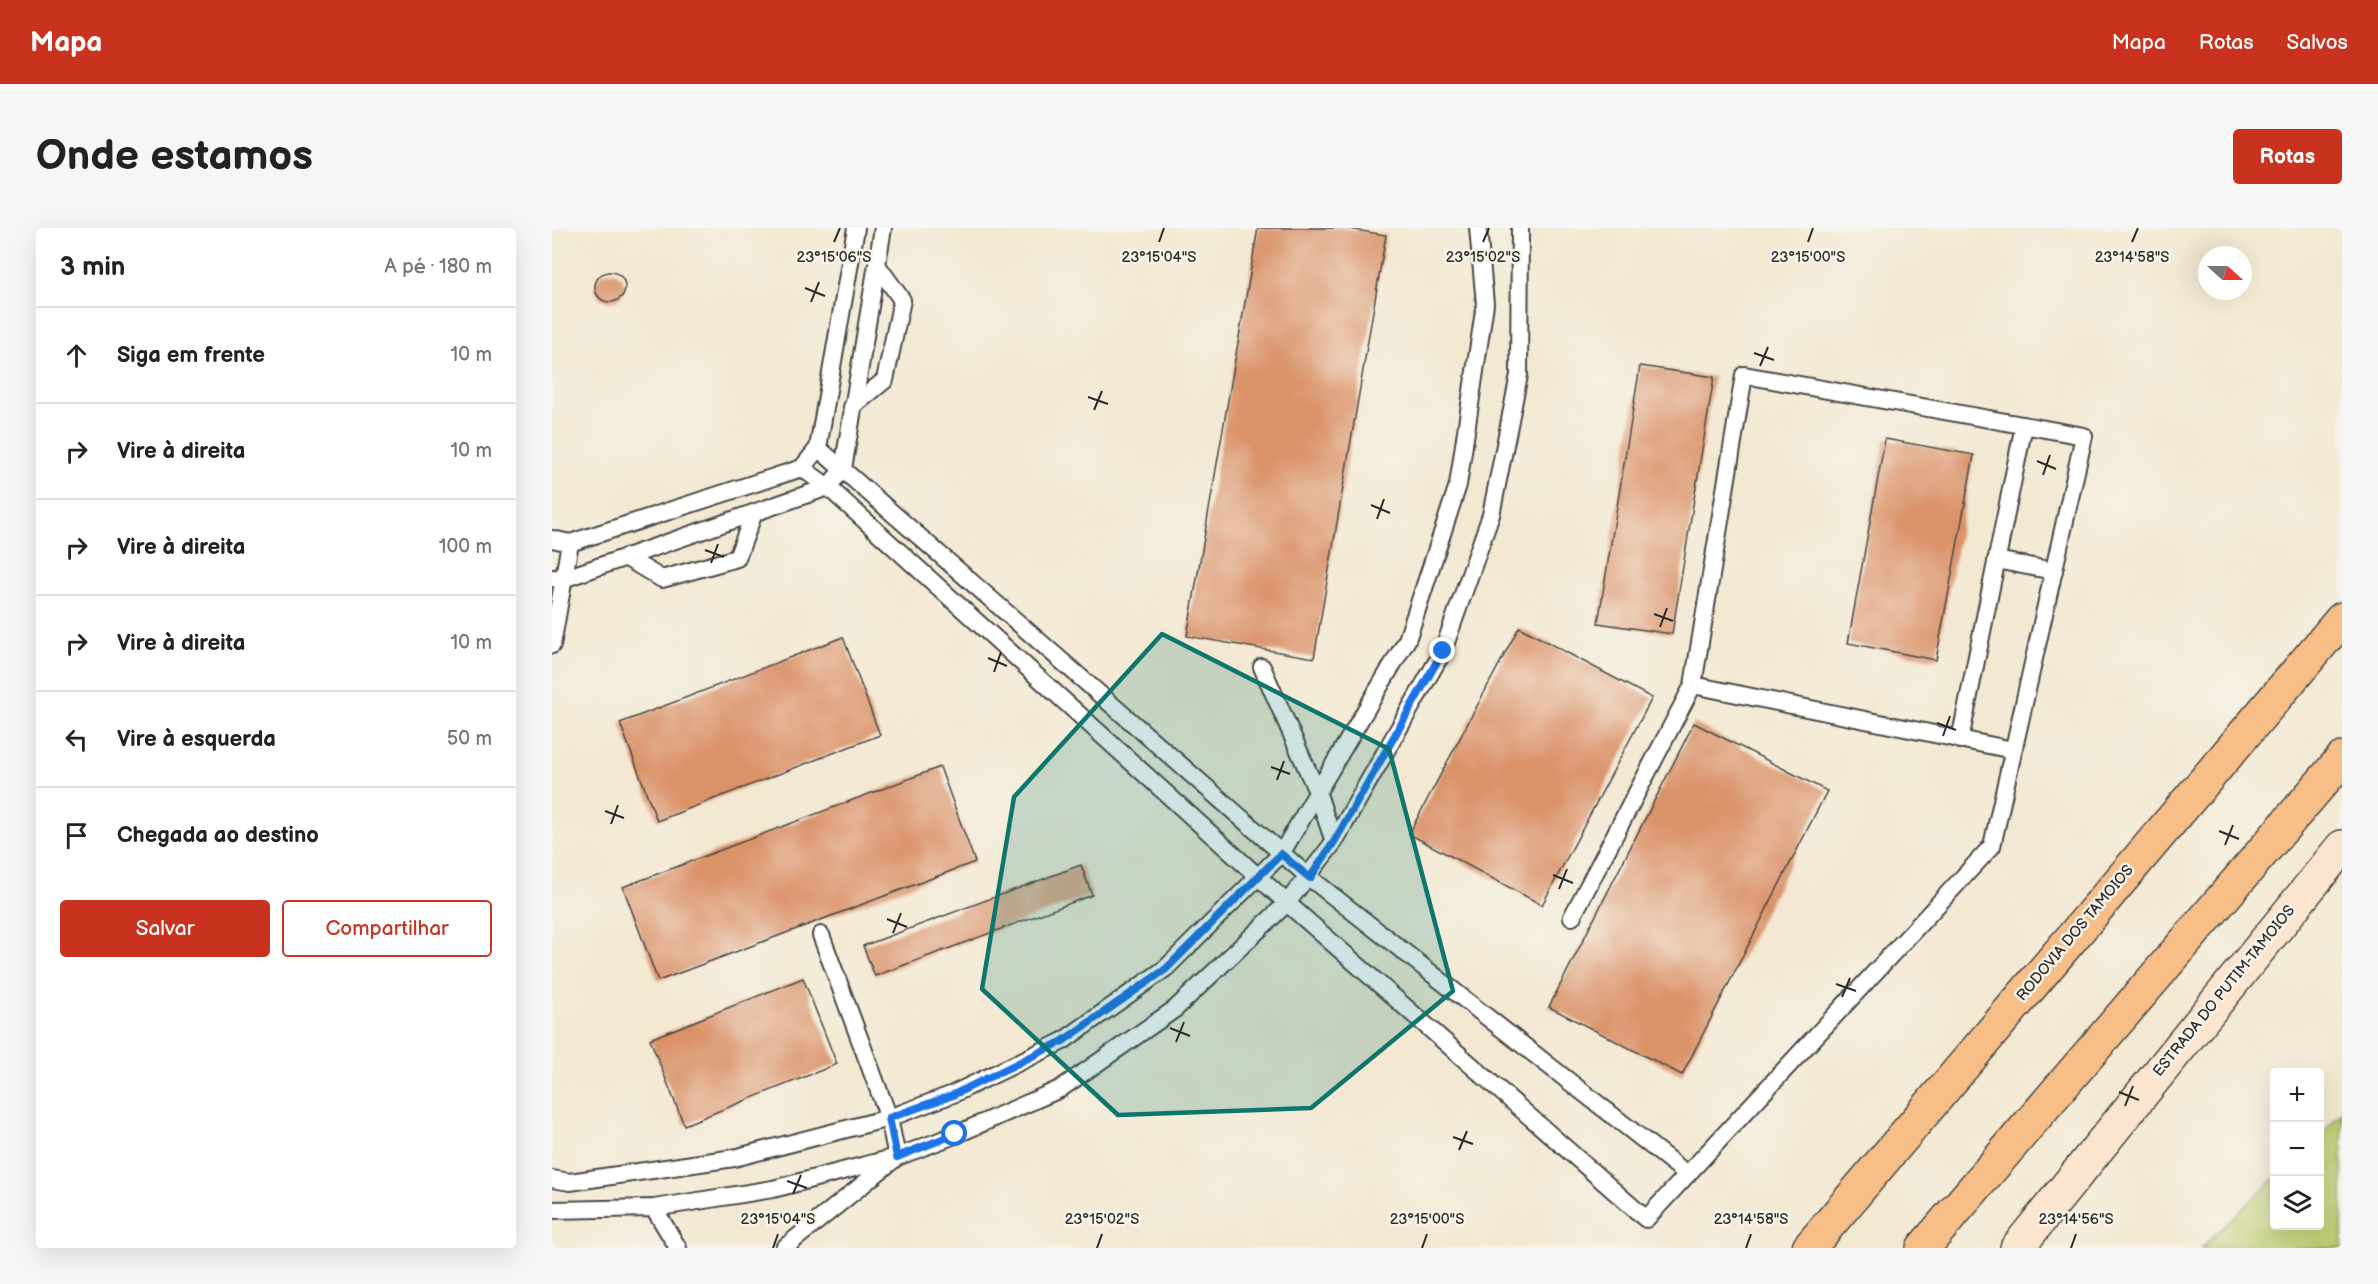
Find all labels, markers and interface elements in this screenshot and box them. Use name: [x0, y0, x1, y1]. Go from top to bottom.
text: Mapa: [30, 26, 102, 59]
text: Mapa: [2112, 30, 2166, 55]
text: Rotas: [2199, 30, 2254, 55]
text: Salvos: [2287, 30, 2348, 55]
button: Rotas: [2233, 129, 2342, 184]
text: Onde estamos: [36, 131, 313, 182]
north arrow: [2198, 246, 2252, 300]
text: 23°15'06"S: [797, 248, 871, 267]
text: 23°15'04"S: [1122, 248, 1196, 267]
text: 23°15'02"S: [1446, 248, 1520, 267]
text: 23°15'00"S: [1771, 248, 1845, 267]
text: 23°14'58"S: [2095, 248, 2169, 267]
text: 3 min: [60, 252, 125, 283]
text: A pé · 180 m: [385, 255, 492, 279]
icon: ahead: [60, 339, 93, 372]
text: Siga em frente: [117, 342, 265, 369]
text: 10 m: [451, 343, 492, 367]
icon: right: [60, 435, 93, 468]
text: Vire à direita: [117, 438, 245, 465]
text: 10 m: [451, 439, 492, 463]
icon: right: [60, 531, 93, 564]
text: Vire à direita: [117, 534, 245, 561]
text: 100 m: [439, 535, 492, 559]
icon: right: [60, 627, 93, 660]
text: Vire à direita: [117, 630, 245, 657]
text: 10 m: [451, 631, 492, 655]
route end: [1429, 637, 1455, 663]
icon: left: [60, 723, 93, 756]
text: Vire à esquerda: [117, 726, 276, 753]
text: 50 m: [447, 727, 492, 751]
icon: arrive: [60, 819, 93, 852]
text: Chegada ao destino: [117, 822, 319, 849]
street label: RODOVIA DOS TAMOIOS: [2012, 861, 2138, 1005]
button: Salvar: [60, 900, 270, 957]
button: Compartilhar: [282, 900, 492, 957]
street label: ESTRADA DO PUTIM-TAMOIOS: [2149, 902, 2299, 1080]
map controls: [2270, 1068, 2324, 1230]
button: +: [2270, 1068, 2324, 1122]
route start: [941, 1120, 967, 1146]
button: −: [2270, 1122, 2324, 1176]
button: layers: [2270, 1176, 2324, 1230]
text: 23°15'04"S: [741, 1210, 815, 1229]
text: 23°15'02"S: [1065, 1210, 1139, 1229]
text: 23°15'00"S: [1390, 1210, 1464, 1229]
text: 23°14'58"S: [1714, 1210, 1788, 1229]
text: 23°14'56"S: [2038, 1210, 2114, 1229]

